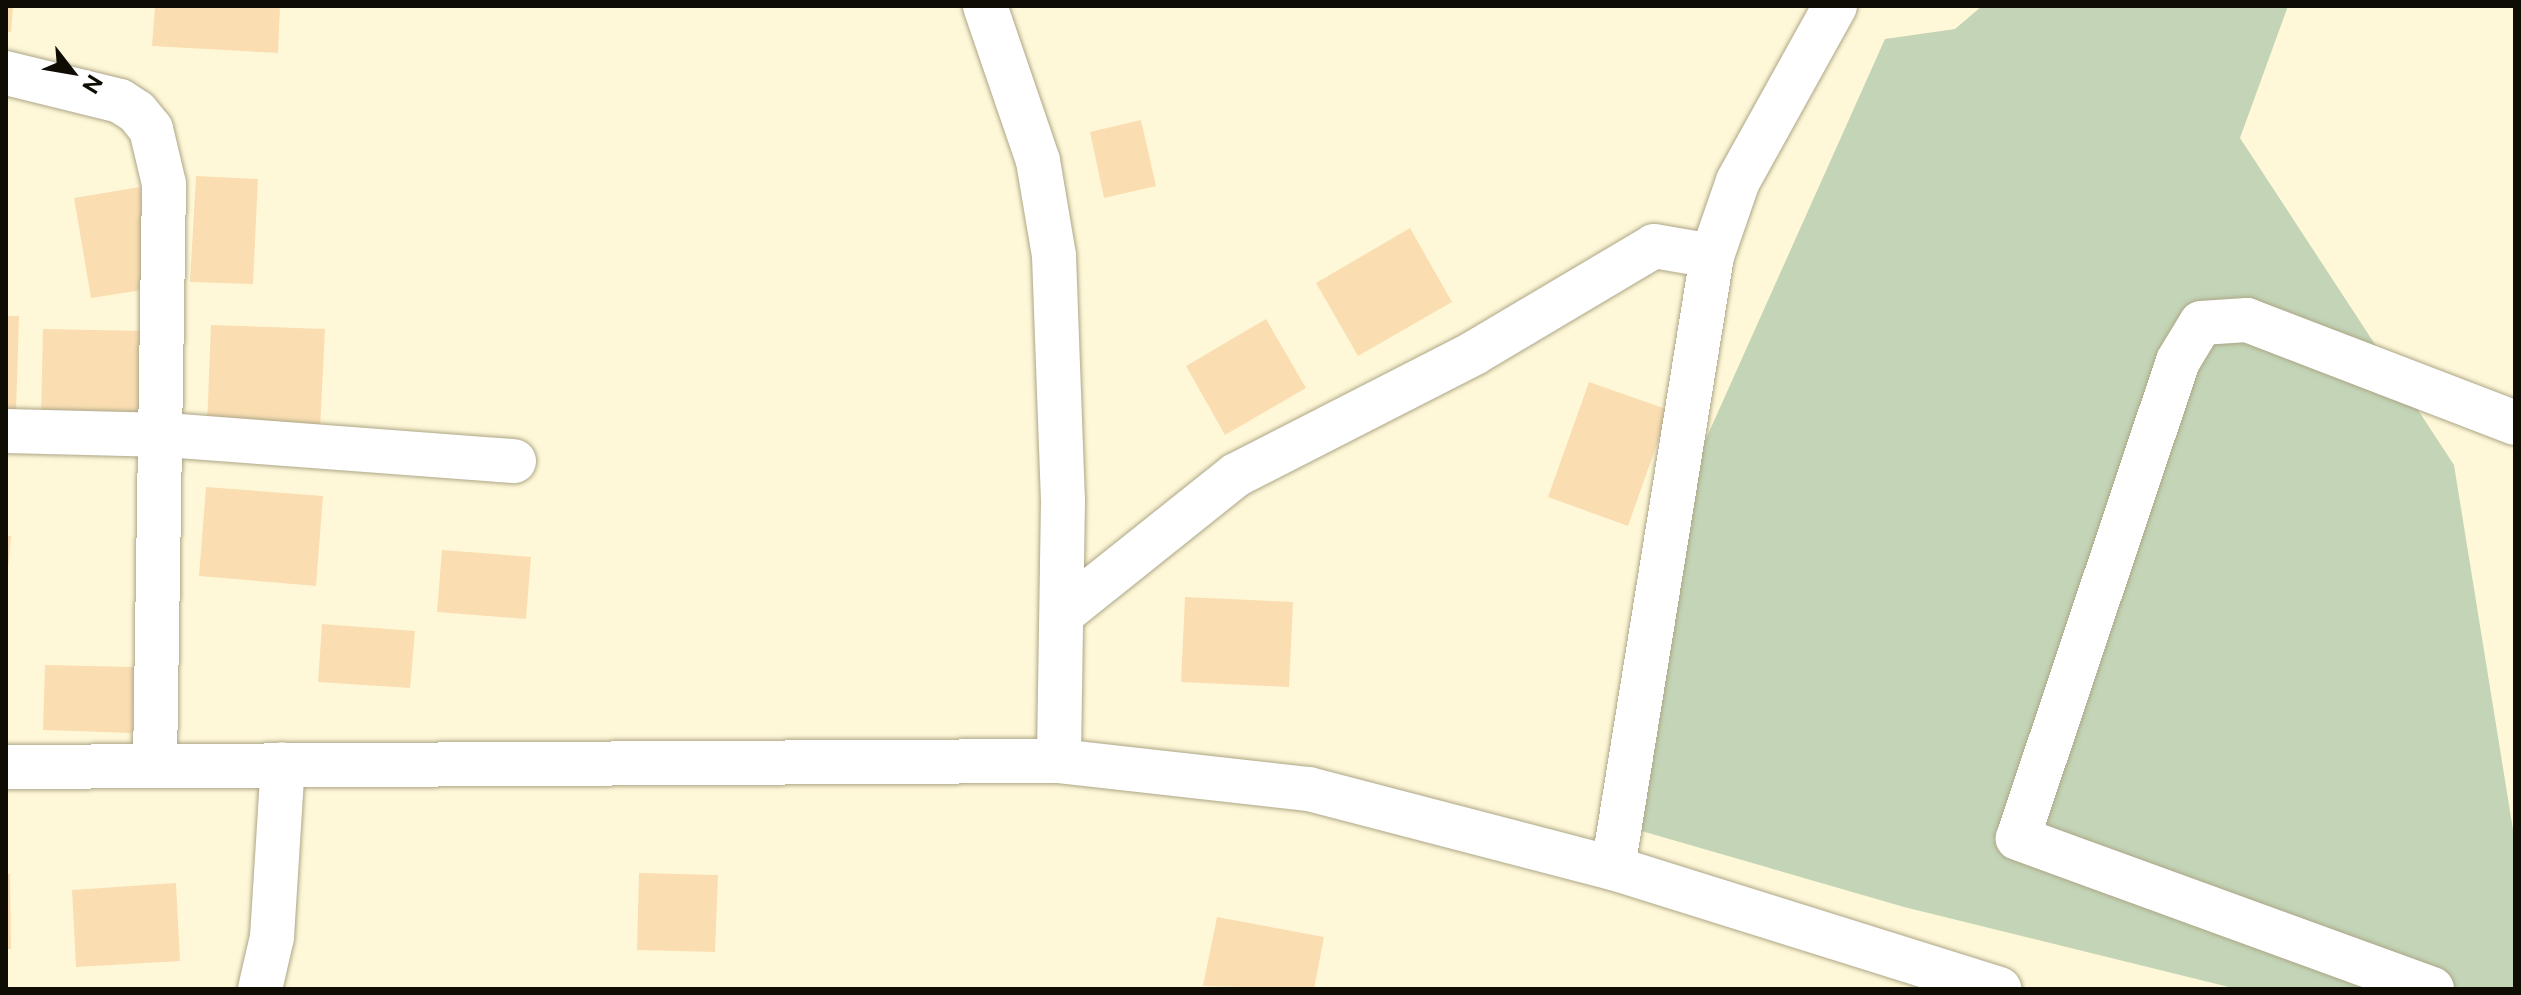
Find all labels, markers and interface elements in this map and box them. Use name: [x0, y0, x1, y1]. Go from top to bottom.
north arrow: [32, 32, 112, 112]
text: N: [77, 70, 108, 98]

